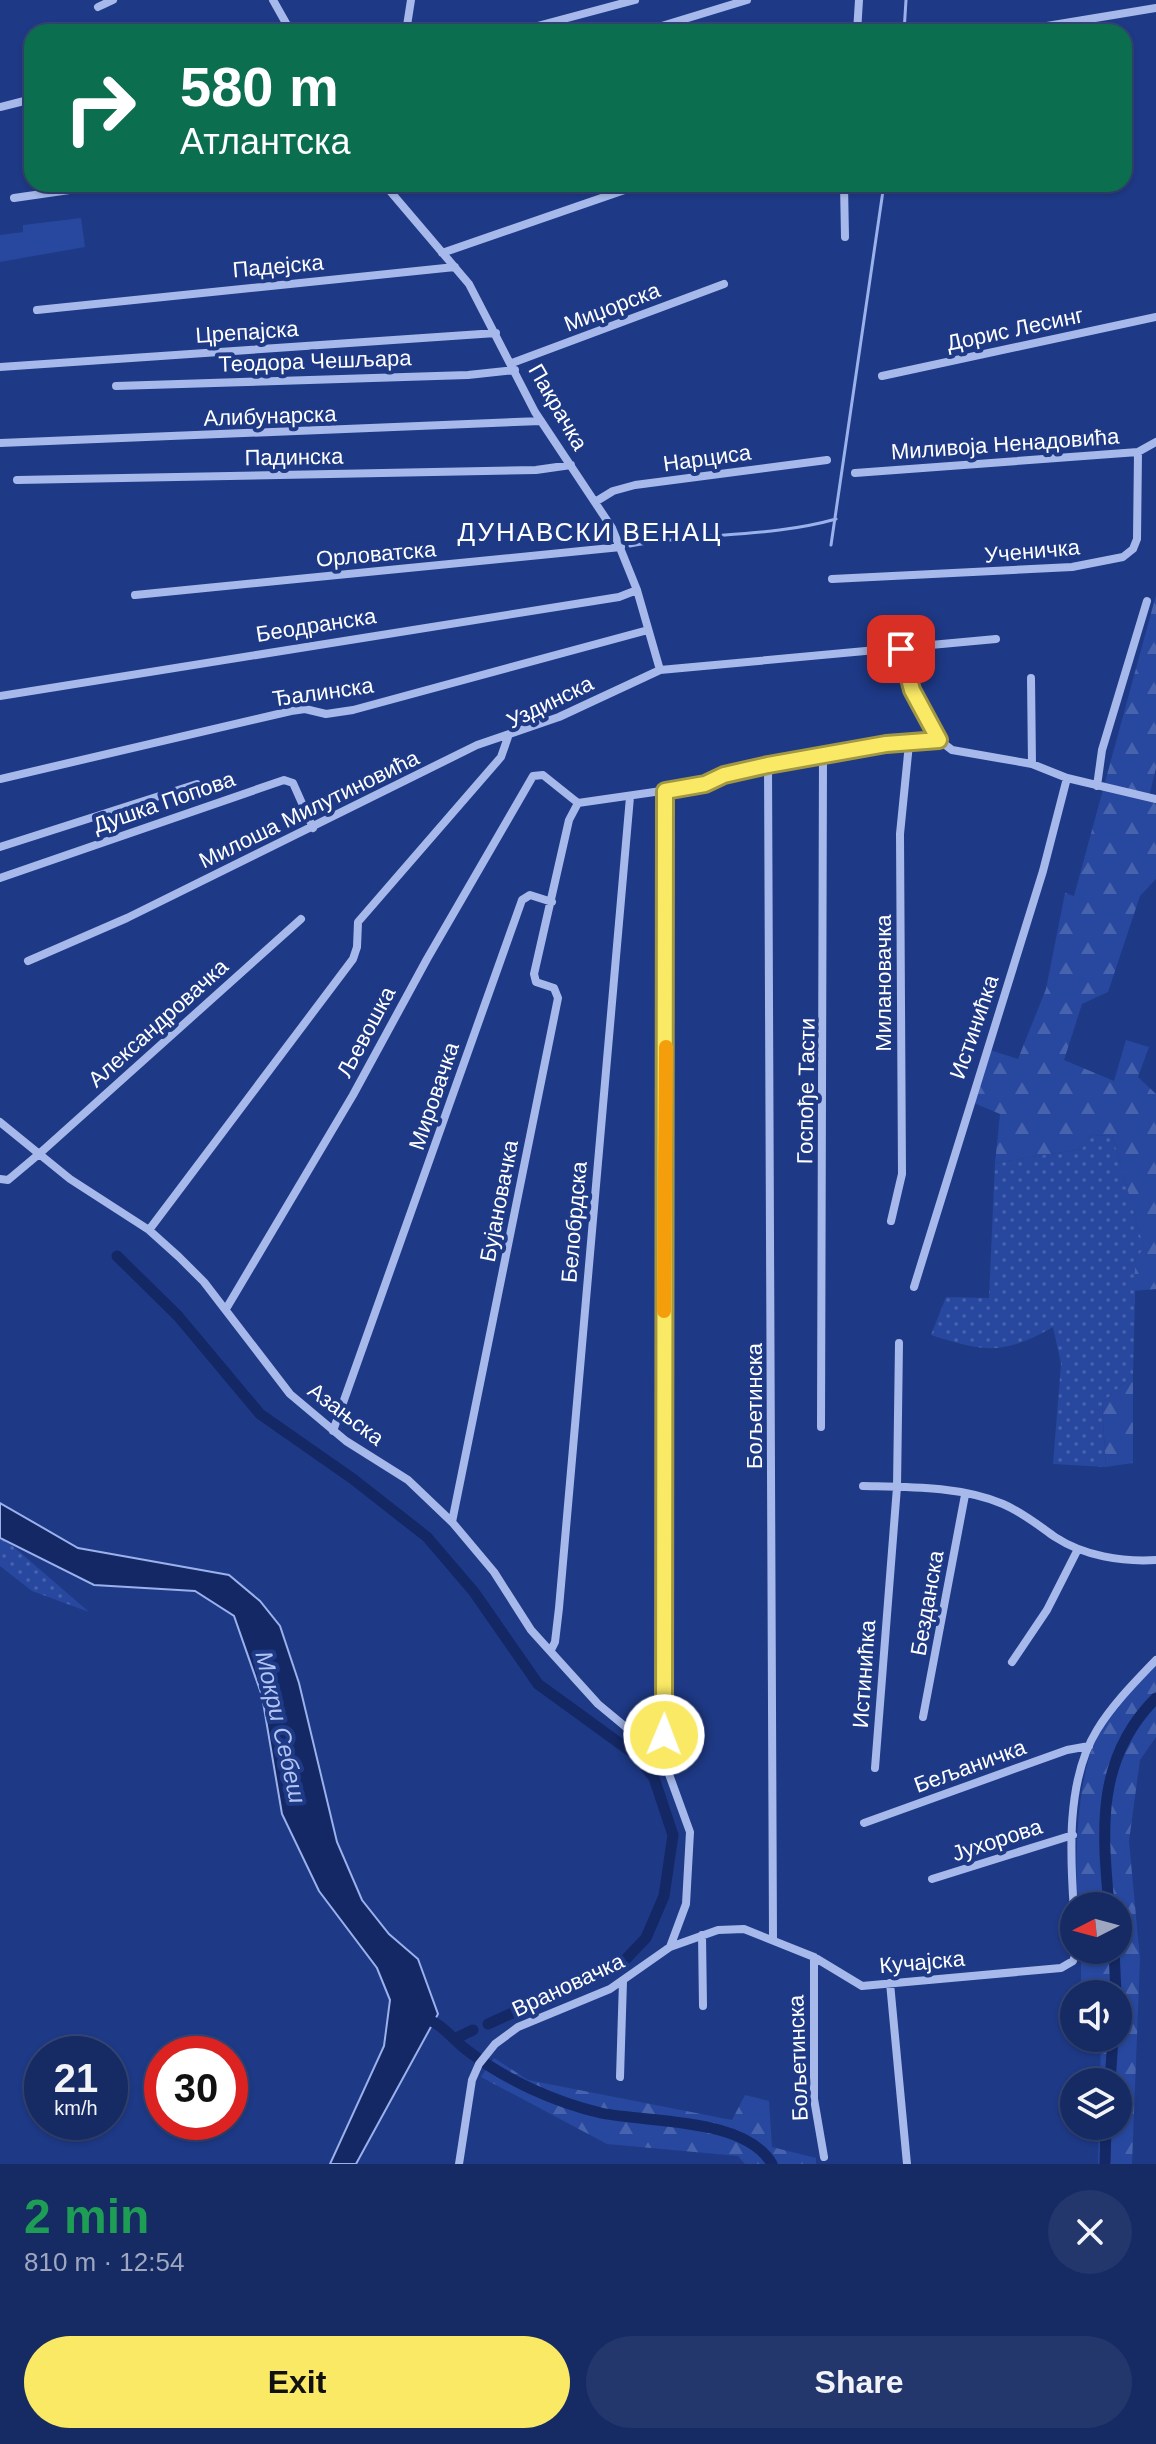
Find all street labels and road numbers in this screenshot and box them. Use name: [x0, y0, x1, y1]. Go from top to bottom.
street label: Падејска: [231, 250, 325, 282]
street label: Миџорска: [561, 277, 664, 337]
street label: Дорис Лесинг: [944, 302, 1086, 356]
street label: Црепајска: [195, 316, 300, 348]
street label: Теодора Чешљара: [218, 345, 413, 377]
street label: Пакрачка: [523, 359, 593, 455]
street label: Алибунарска: [203, 401, 338, 431]
street label: Миливоја Ненадовића: [890, 424, 1121, 464]
street label: Нарциса: [661, 439, 753, 477]
street label: Падинска: [244, 444, 344, 470]
street label: Ученичка: [983, 534, 1082, 568]
street label: Орловатска: [315, 536, 438, 572]
street label: Беодранска: [254, 603, 379, 647]
street label: Уздинска: [503, 670, 598, 734]
street label: Ђалинска: [271, 672, 376, 711]
street label: Милоша Милутиновића: [195, 744, 424, 873]
street label: Душка Попова: [90, 766, 239, 838]
street label: Милановачка: [871, 914, 896, 1052]
street label: Александровачка: [83, 953, 234, 1092]
street label: Истинићка: [945, 971, 1004, 1082]
street label: Љевошка: [332, 982, 401, 1082]
street label: Госпође Тасти: [792, 1018, 820, 1164]
street label: Мировачка: [404, 1038, 464, 1153]
street label: Бујановачка: [475, 1137, 523, 1264]
street label: Белобрдска: [556, 1159, 592, 1284]
street label: Бољетинска: [742, 1342, 767, 1469]
street label: Азањска: [303, 1377, 389, 1451]
street label: Безданска: [905, 1548, 949, 1658]
street label: Истинићка: [848, 1618, 880, 1729]
street label: Бељаничка: [911, 1734, 1030, 1798]
street label: Јухорова: [949, 1813, 1046, 1866]
street label: Кучајска: [878, 1946, 967, 1978]
street label: Врановачка: [508, 1948, 629, 2022]
street label: Бољетинска: [783, 1994, 813, 2121]

